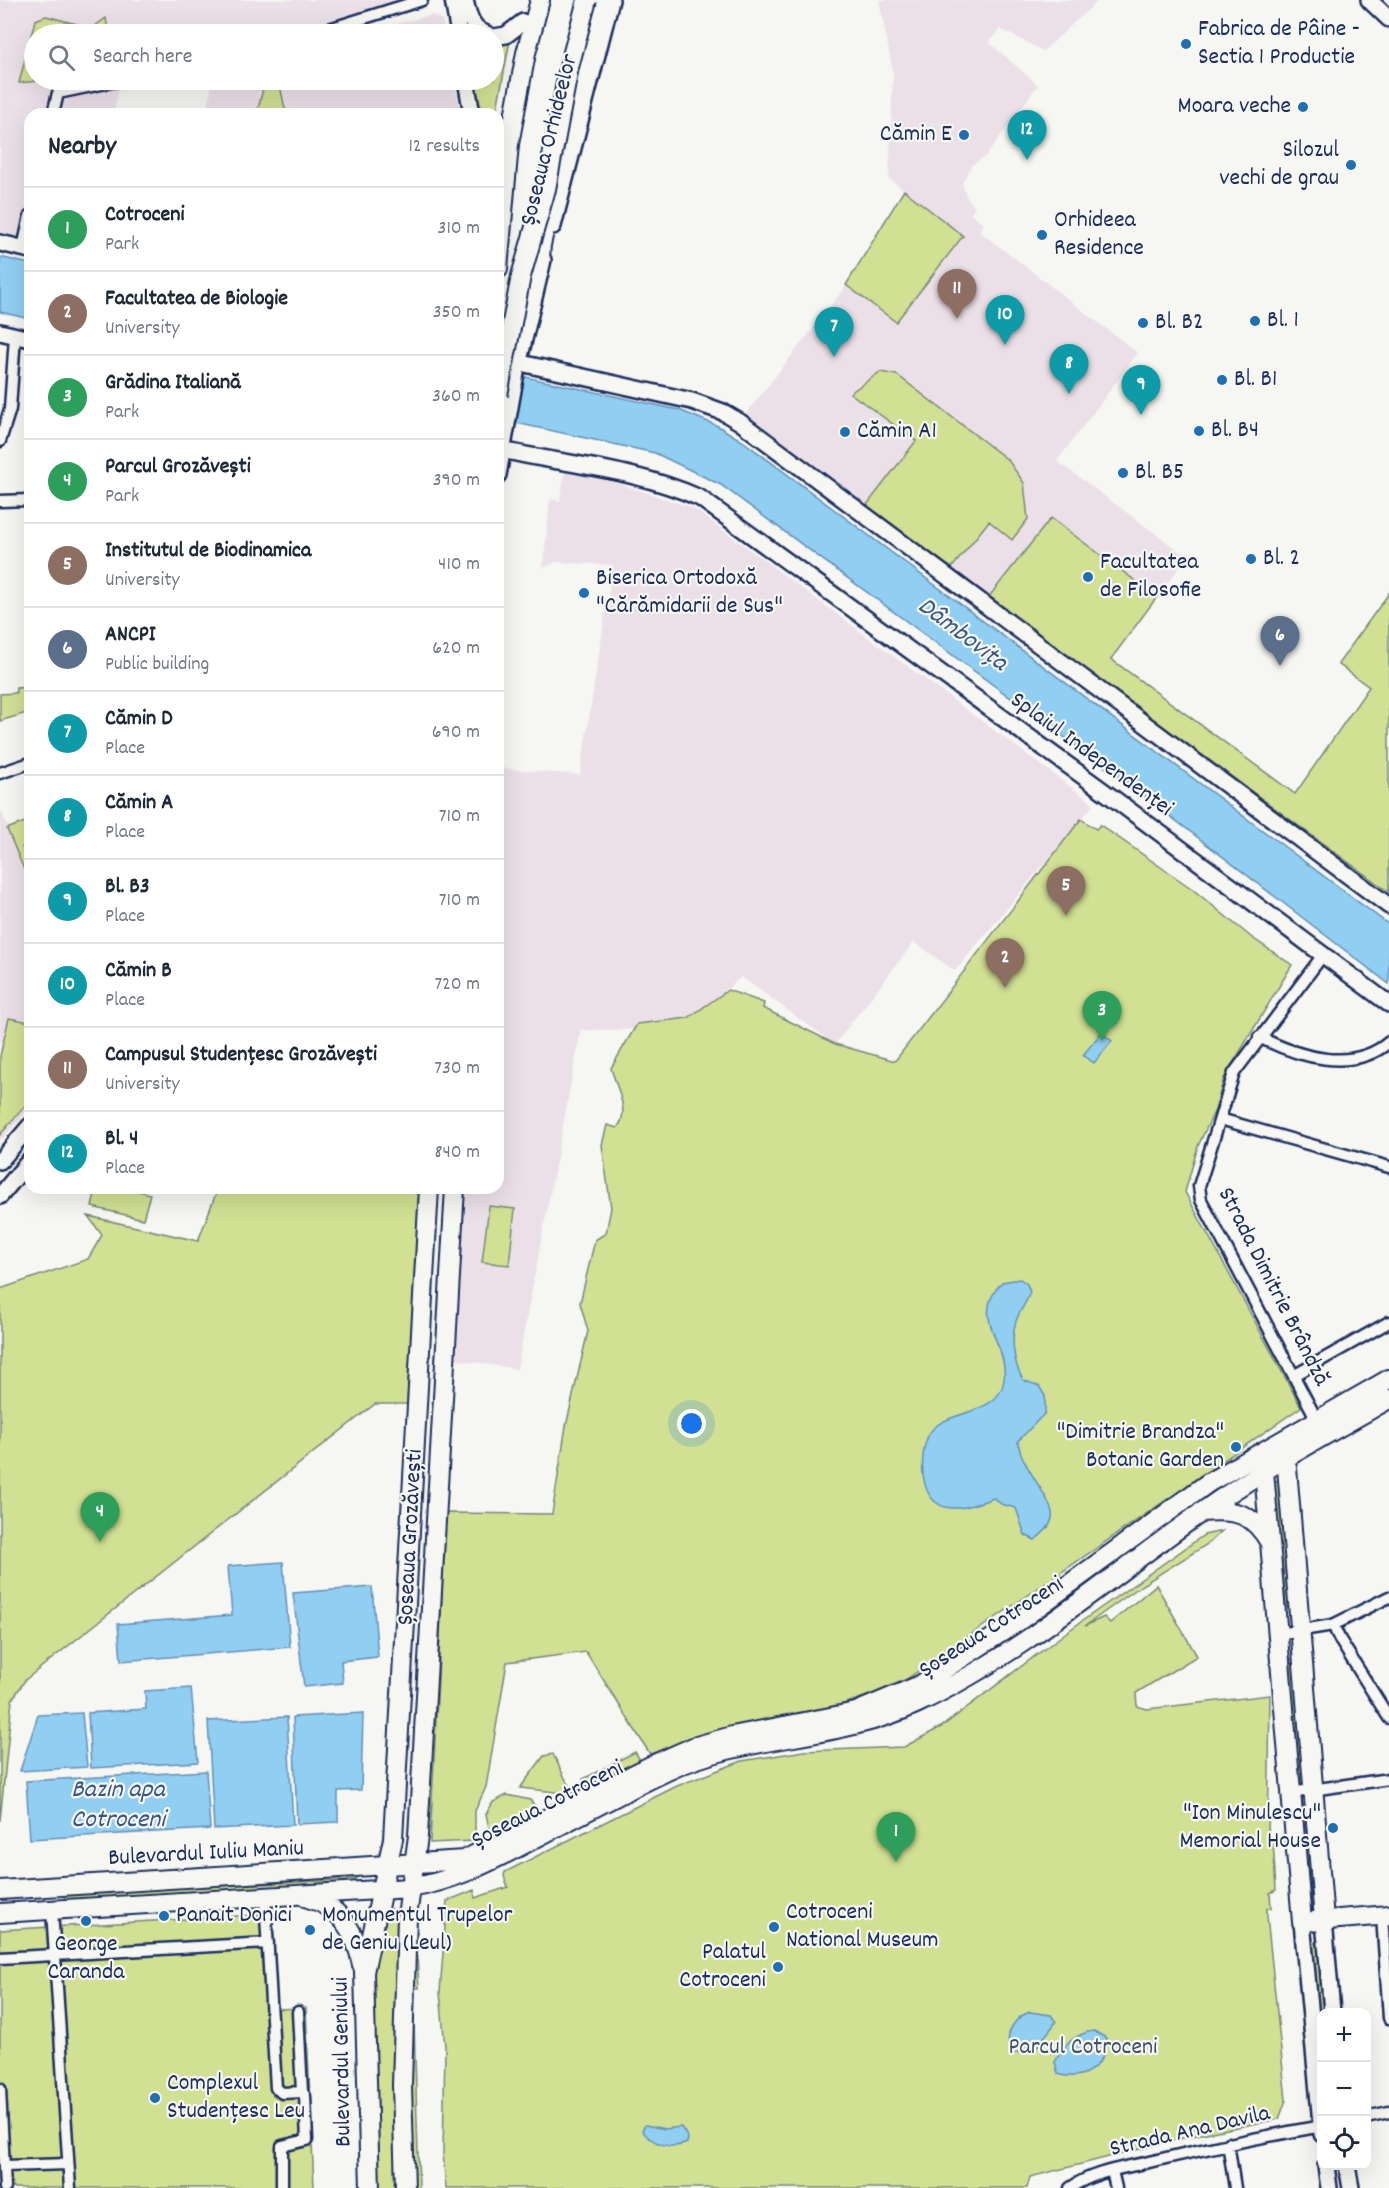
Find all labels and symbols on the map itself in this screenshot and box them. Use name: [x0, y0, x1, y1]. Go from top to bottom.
place label: Fabrica de Pâine - Sectia 1 Productie: [1198, 13, 1360, 75]
marker: Fabrica de Pâine - Sectia 1 Productie: [1179, 37, 1193, 51]
street label: Șoseaua Orhideelor: [512, 51, 588, 229]
place label: Moara veche: [1178, 90, 1291, 124]
marker: Moara veche: [1296, 100, 1310, 114]
pin: 12: [1008, 110, 1046, 160]
place label: Cămin E: [880, 118, 952, 152]
marker: Cămin E: [957, 128, 971, 142]
place label: Silozul vechi de grau: [1220, 134, 1339, 196]
marker: Silozul vechi de grau: [1344, 158, 1358, 172]
place label: Orhideea Residence: [1054, 204, 1144, 266]
marker: Orhideea Residence: [1035, 228, 1049, 242]
pin: 11: [938, 270, 976, 319]
pin: 10: [986, 296, 1024, 345]
place label: Bl. 1: [1267, 304, 1299, 338]
place label: Bl. B2: [1155, 306, 1203, 340]
pin: 7: [814, 308, 854, 357]
marker: Bl. 1: [1248, 314, 1262, 328]
marker: Bl. B2: [1136, 316, 1150, 330]
pin: 8: [1050, 344, 1088, 394]
place label: Bl. B1: [1234, 363, 1277, 397]
pin: 9: [1122, 366, 1160, 415]
marker: Bl. B1: [1215, 373, 1229, 387]
place label: Bl. B4: [1211, 414, 1259, 448]
place label: Cămin A1: [857, 415, 937, 449]
marker: Bl. B4: [1192, 424, 1206, 438]
marker: Cămin A1: [838, 425, 852, 439]
place label: Bl. B5: [1135, 456, 1184, 490]
marker: Bl. B5: [1116, 466, 1130, 480]
place label: Bl. 2: [1263, 542, 1300, 576]
place label: Facultatea de Filosofie: [1100, 546, 1201, 608]
marker: Bl. 2: [1244, 552, 1258, 566]
place label: Biserica Ortodoxă "Cărămidarii de Sus": [596, 562, 783, 624]
marker: Facultatea de Filosofie: [1081, 570, 1095, 584]
marker: Biserica Ortodoxă "Cărămidarii de Sus": [577, 586, 591, 600]
water label: Dâmbovița: [909, 589, 1016, 682]
pin: 6: [1260, 616, 1300, 666]
street label: Splaiul Independenței: [1002, 684, 1180, 826]
pin: 5: [1046, 866, 1086, 916]
pin: 2: [986, 938, 1024, 988]
pin: 3: [1082, 992, 1122, 1041]
street label: Strada Dimitrie Brândză: [1208, 1182, 1338, 1392]
your location: [677, 1409, 706, 1438]
place label: "Dimitrie Brandza" Botanic Garden: [1057, 1416, 1224, 1478]
marker: "Dimitrie Brandza" Botanic Garden: [1229, 1440, 1243, 1454]
street label: Șoseaua Grozăvești: [389, 1448, 433, 1626]
pin: 4: [80, 1492, 120, 1542]
street label: Șoseaua Cotroceni: [913, 1568, 1071, 1688]
street label: Șoseaua Cotroceni: [466, 1752, 630, 1858]
water label: Bazin apa Cotroceni: [71, 1772, 169, 1839]
place label: "Ion Minulescu" Memorial House: [1179, 1797, 1321, 1859]
pin: 1: [876, 1812, 916, 1862]
marker: "Ion Minulescu" Memorial House: [1326, 1821, 1340, 1835]
street label: Bulevardul Iuliu Maniu: [107, 1832, 305, 1876]
place label: Cotroceni National Museum: [786, 1896, 939, 1958]
place label: Panait Donici: [176, 1899, 292, 1933]
place label: Monumentul Trupelor de Geniu (Leul): [322, 1899, 513, 1961]
marker: Panait Donici: [157, 1909, 171, 1923]
marker: George Caranda: [79, 1914, 93, 1928]
marker: Cotroceni National Museum: [767, 1920, 781, 1934]
marker: Monumentul Trupelor de Geniu (Leul): [303, 1923, 317, 1937]
place label: George Caranda: [48, 1928, 125, 1990]
place label: Palatul Cotroceni: [679, 1936, 766, 1998]
marker: Palatul Cotroceni: [771, 1960, 785, 1974]
street label: Bulevardul Geniului: [325, 1977, 361, 2147]
park label: Parcul Cotroceni: [1009, 2031, 1157, 2065]
place label: Complexul Studențesc Leu: [167, 2067, 305, 2129]
marker: Complexul Studențesc Leu: [148, 2091, 162, 2105]
street label: Strada Ana Davila: [1106, 2097, 1274, 2167]

